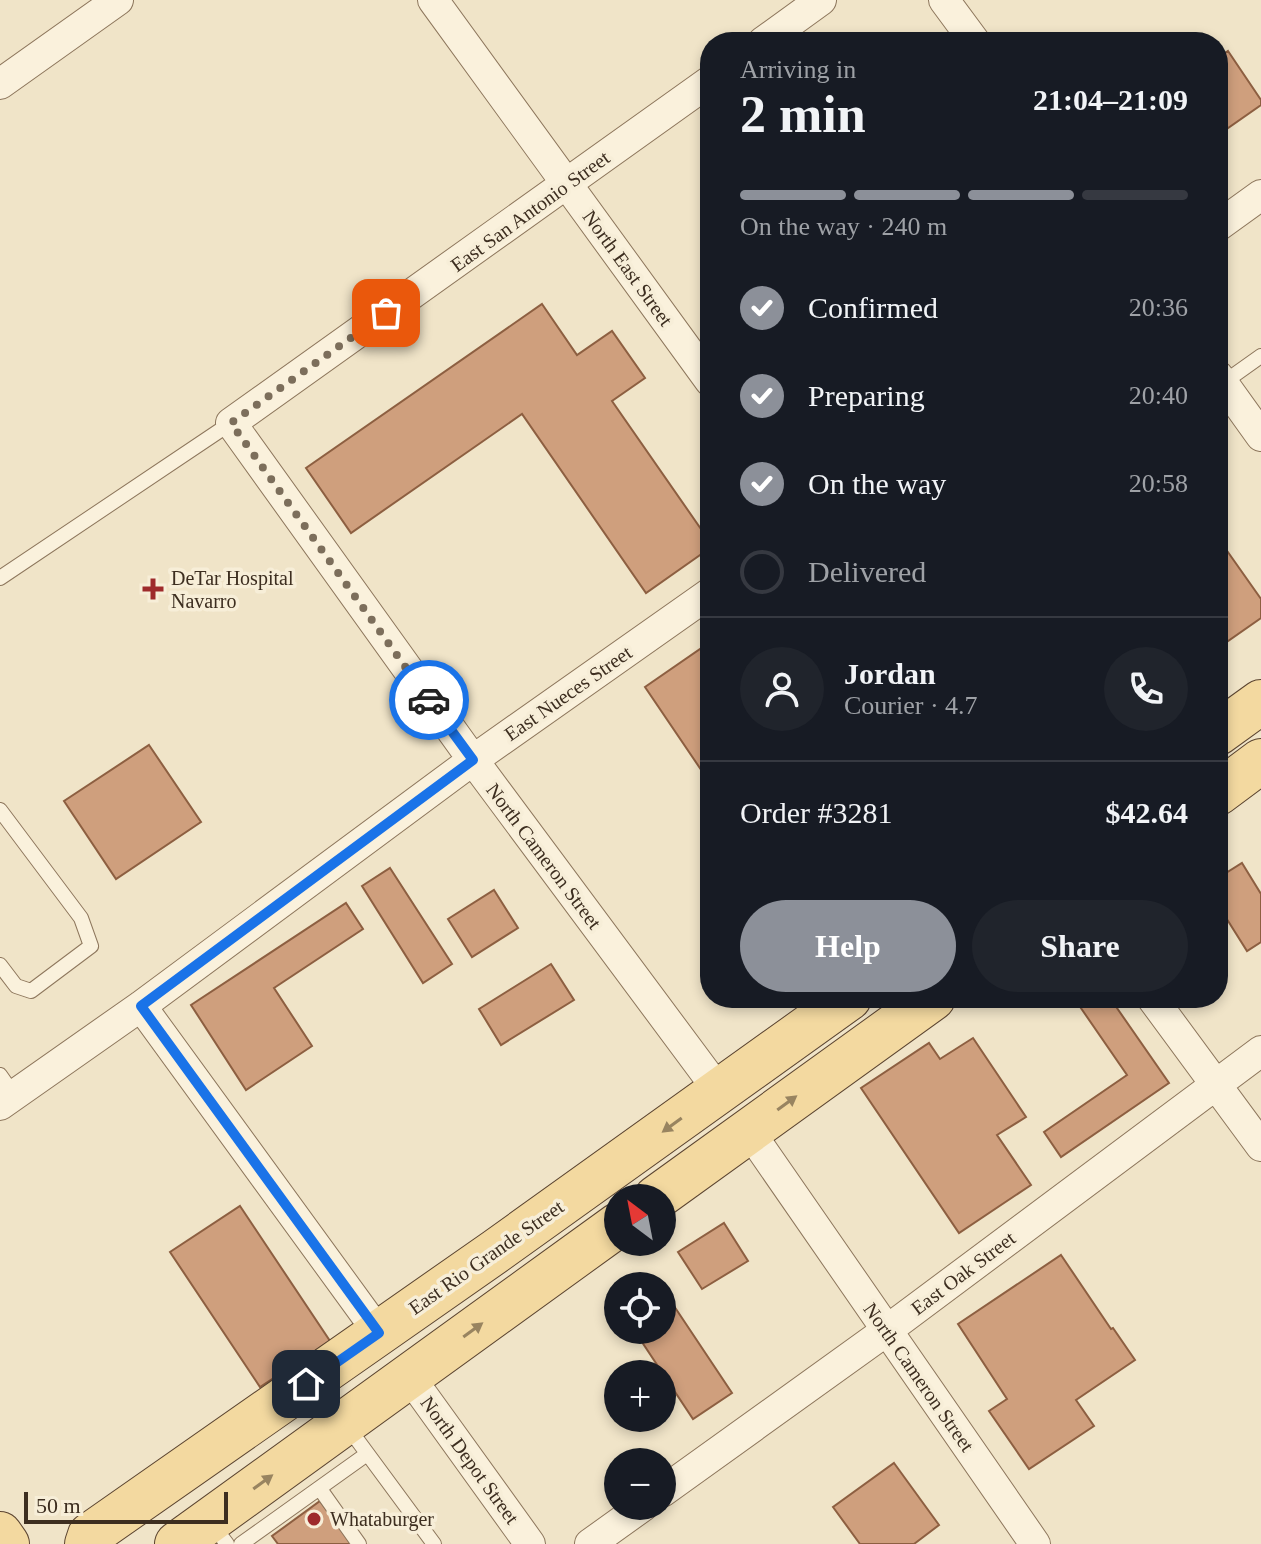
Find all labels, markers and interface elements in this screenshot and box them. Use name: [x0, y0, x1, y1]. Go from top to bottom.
text: Arriving in: [740, 55, 856, 84]
text: 21:04–21:09: [1033, 83, 1188, 116]
text: 2 min: [740, 86, 866, 143]
street label: East San Antonio Street: [446, 146, 614, 276]
street label: North East Street: [579, 206, 678, 331]
text: On the way · 240 m: [740, 212, 947, 241]
pin: [352, 279, 420, 347]
icon: check: [740, 286, 784, 330]
icon: bag: [364, 291, 408, 335]
text: Confirmed: [808, 291, 938, 324]
text: 20:36: [1129, 293, 1188, 322]
icon: check: [740, 374, 784, 418]
text: Preparing: [808, 379, 925, 412]
text: 20:40: [1129, 381, 1188, 410]
icon: check: [740, 462, 784, 506]
text: On the way: [808, 467, 946, 500]
text: 20:58: [1129, 469, 1188, 498]
text: Delivered: [808, 555, 926, 588]
place label: DeTar Hospital Navarro: [171, 567, 294, 612]
marker: DeTar Hospital Navarro: [142, 578, 164, 600]
street label: East Nueces Street: [500, 641, 636, 745]
button: person: [740, 647, 824, 731]
button: phone: [1104, 647, 1188, 731]
text: Jordan: [844, 657, 936, 690]
courier: [389, 660, 469, 740]
icon: car: [407, 678, 451, 722]
text: Courier · 4.7: [844, 691, 978, 720]
street label: North Cameron Street: [482, 779, 606, 934]
text: Order #3281: [740, 796, 892, 829]
text: $42.64: [1106, 796, 1188, 829]
button: Help: [740, 900, 956, 992]
button: Share: [972, 900, 1188, 992]
one-way arrow: [777, 1096, 798, 1111]
one-way arrow: [661, 1117, 683, 1133]
north arrow: [604, 1184, 676, 1256]
map controls: [604, 1184, 676, 1520]
street label: East Rio Grande Street: [404, 1195, 568, 1319]
street label: East Oak Street: [907, 1227, 1020, 1319]
button: locate: [604, 1272, 676, 1344]
street label: North Cameron Street: [859, 1298, 979, 1456]
one-way arrow: [463, 1322, 484, 1338]
pin: [272, 1350, 340, 1418]
button: +: [604, 1360, 676, 1432]
icon: home: [284, 1362, 328, 1406]
street label: North Depot Street: [416, 1392, 524, 1529]
button: −: [604, 1448, 676, 1520]
one-way arrow: [252, 1475, 273, 1490]
scale bar: [24, 1488, 228, 1524]
text: 50 m: [36, 1493, 81, 1518]
place label: Whataburger: [330, 1508, 434, 1531]
marker: Whataburger: [305, 1510, 323, 1528]

